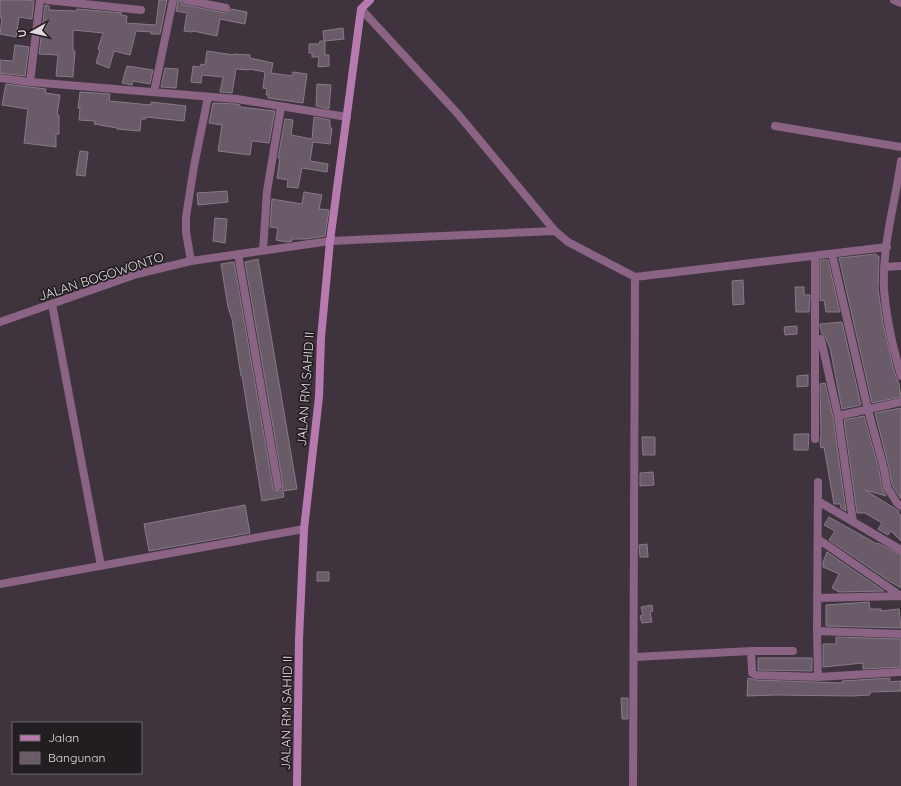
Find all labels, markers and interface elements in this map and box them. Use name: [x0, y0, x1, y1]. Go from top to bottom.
north arrow: [12, 12, 52, 52]
text: U: [15, 29, 30, 38]
street label: JALAN BOGOWONTO: [36, 248, 166, 304]
street label: JALAN RM SAHID II: [293, 331, 317, 447]
street label: JALAN RM SAHID II: [277, 656, 295, 770]
legend: [12, 722, 142, 774]
text: Jalan: [48, 730, 79, 745]
text: Bangunan: [48, 750, 105, 765]

